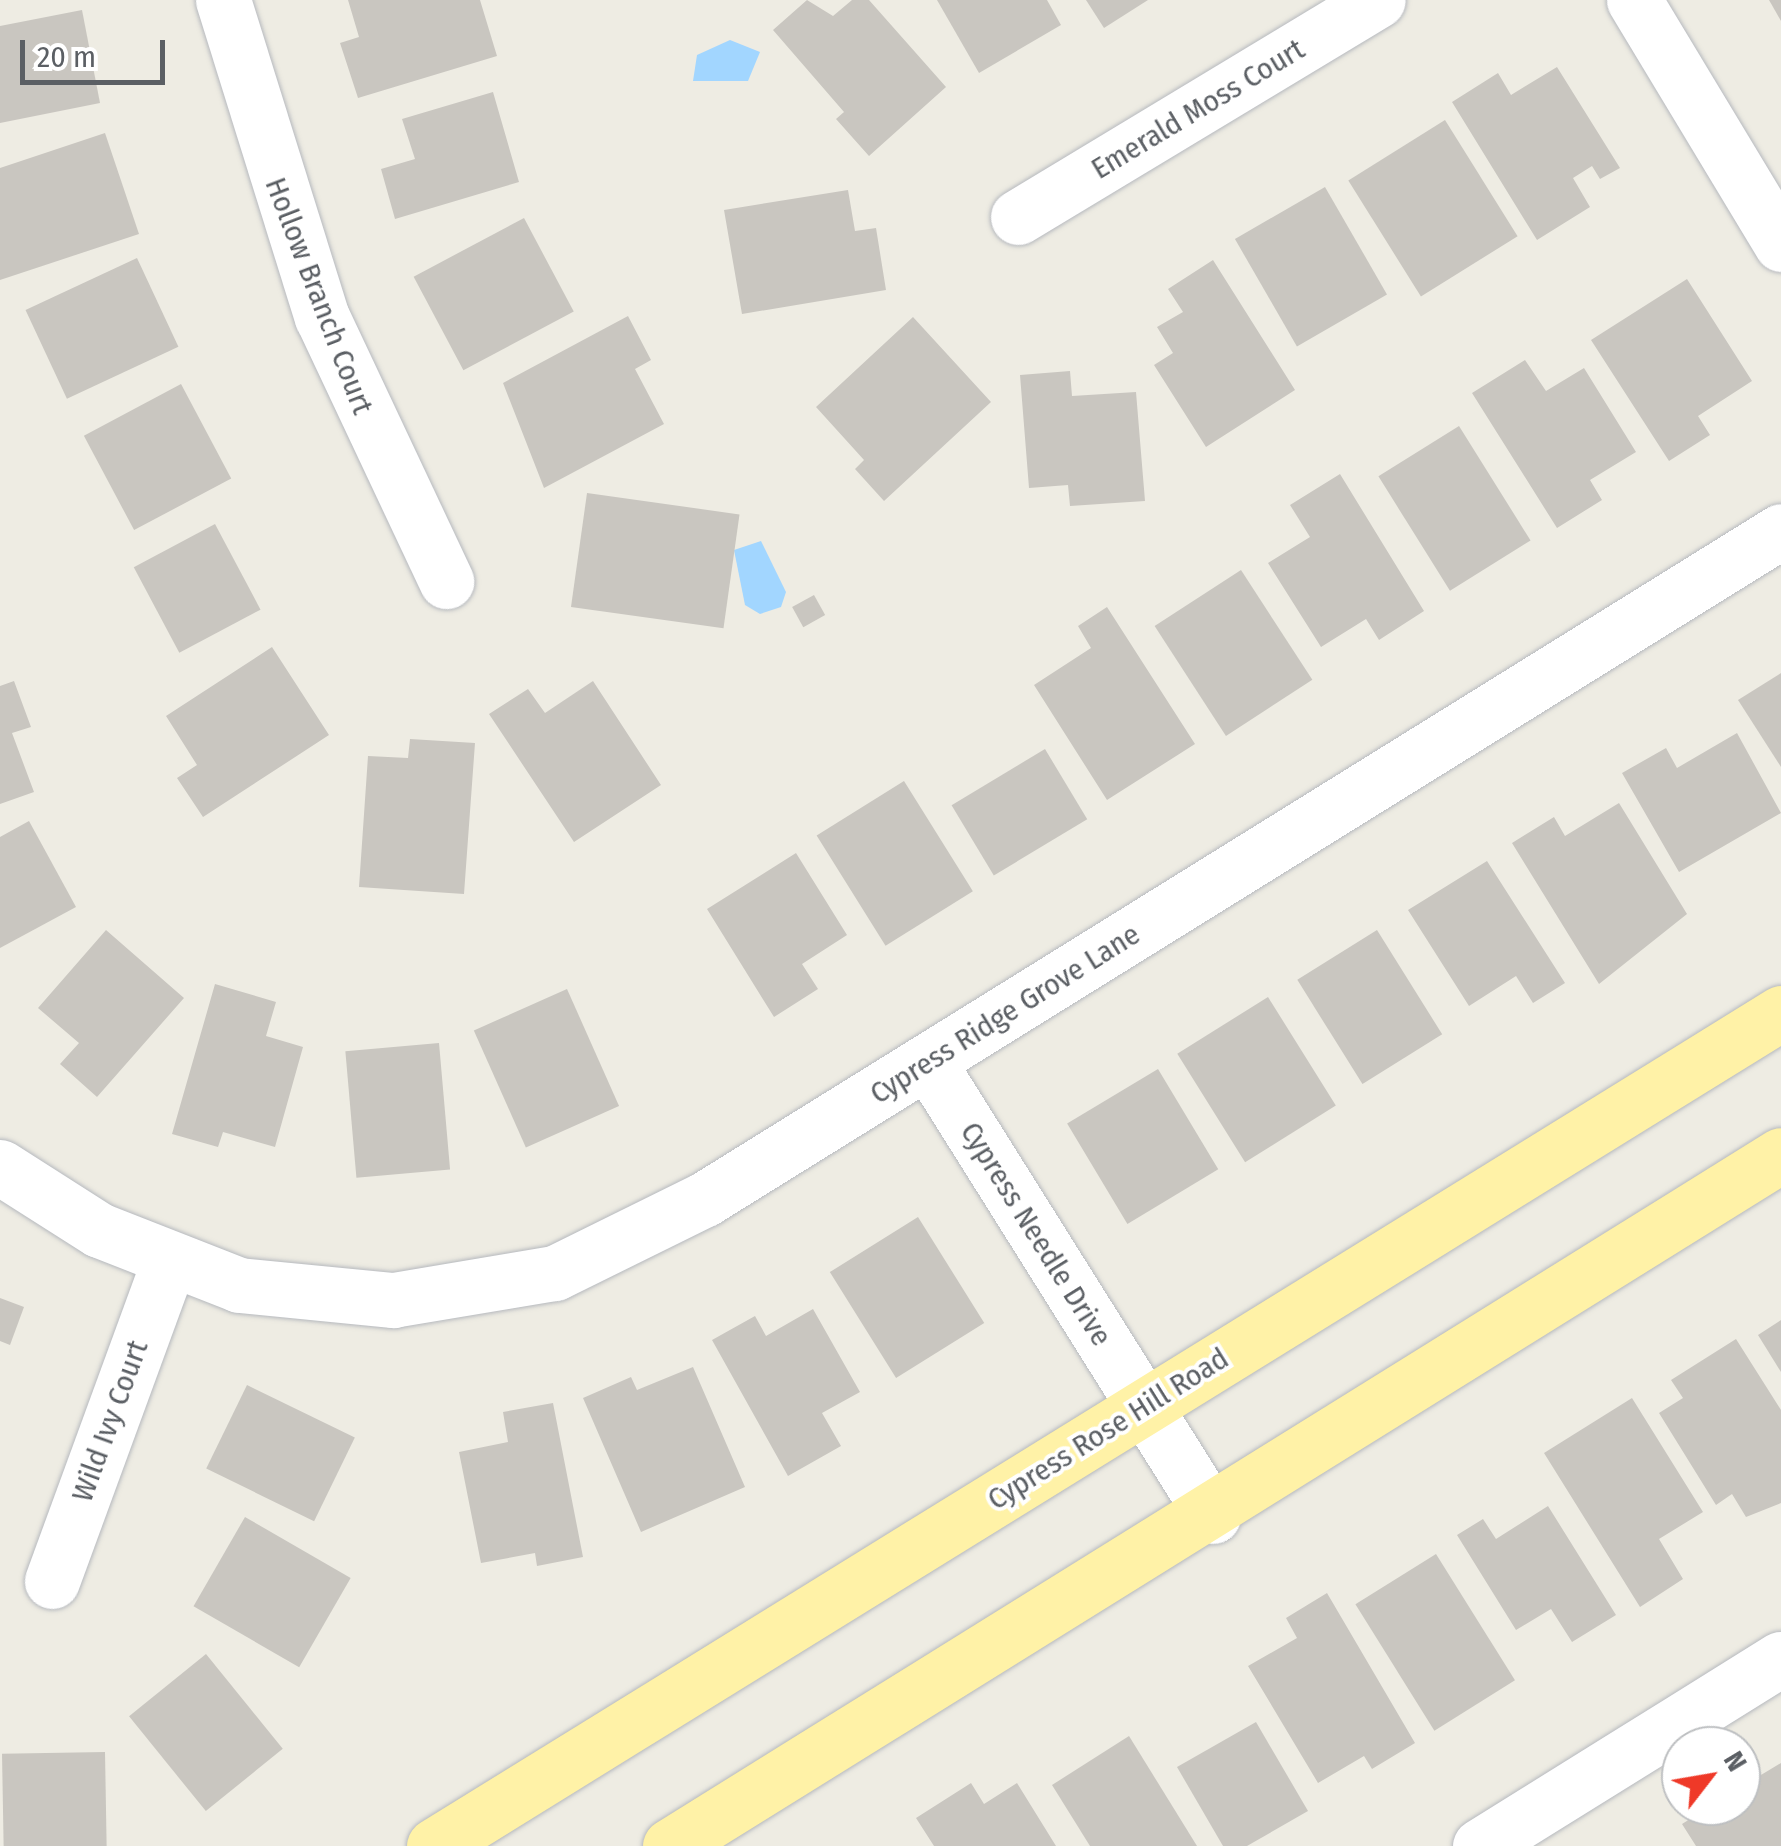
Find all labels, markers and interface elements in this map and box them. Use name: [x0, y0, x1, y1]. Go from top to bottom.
scale bar: [25, 20, 170, 82]
street label: Emerald Moss Court: [1085, 31, 1311, 187]
text: 20 m: [37, 39, 96, 75]
street label: Hollow Branch Court: [257, 173, 381, 419]
street label: Cypress Ridge Grove Lane: [863, 916, 1147, 1112]
street label: Cypress Needle Drive: [953, 1115, 1119, 1353]
street label: Wild Ivy Court: [64, 1335, 156, 1507]
street label: Cypress Rose Hill Road: [981, 1340, 1235, 1518]
north arrow: [1661, 1726, 1761, 1826]
text: N: [1717, 1746, 1754, 1777]

